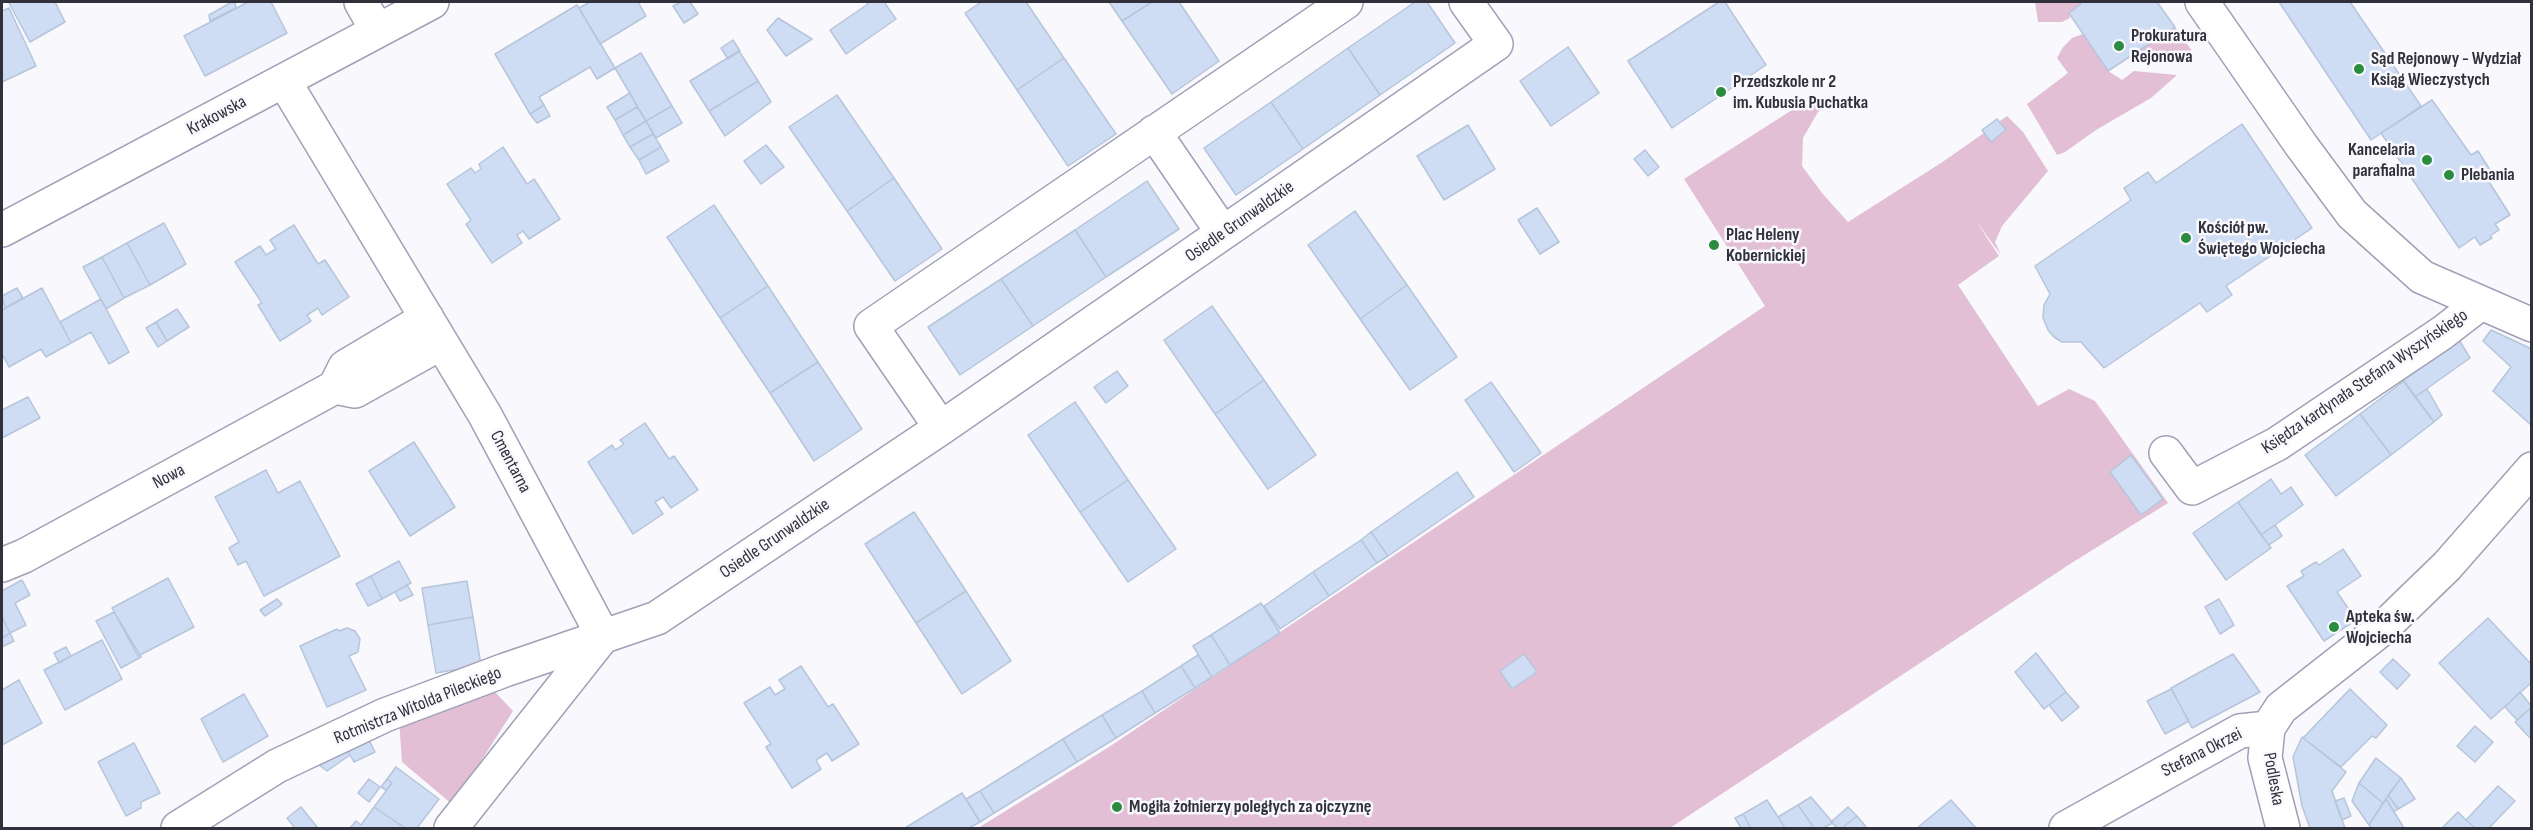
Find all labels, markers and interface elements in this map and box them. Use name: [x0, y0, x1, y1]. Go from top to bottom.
place label: Prokuratura Rejonowa: [2131, 25, 2207, 68]
marker: Prokuratura Rejonowa: [2112, 39, 2126, 53]
place label: Sąd Rejonowy - Wydział Ksiąg Wieczystych: [2371, 48, 2521, 90]
marker: Sąd Rejonowy - Wydział Ksiąg Wieczystych: [2352, 62, 2366, 76]
place label: Przedszkole nr 2 im. Kubusia Puchatka: [1733, 71, 1868, 113]
marker: Przedszkole nr 2 im. Kubusia Puchatka: [1714, 85, 1728, 99]
street label: Krakowska: [184, 91, 250, 141]
place label: Kancelaria parafialna: [2348, 139, 2415, 182]
marker: Kancelaria parafialna: [2420, 153, 2434, 167]
place label: Plebania: [2461, 164, 2515, 186]
marker: Plebania: [2442, 168, 2456, 182]
street label: Osiedle Grunwaldzkie: [1181, 176, 1299, 268]
place label: Kościół pw. Świętego Wojciecha: [2198, 217, 2325, 260]
place label: Plac Heleny Kobernickiej: [1726, 224, 1805, 266]
marker: Kościół pw. Świętego Wojciecha: [2179, 231, 2193, 245]
marker: Plac Heleny Kobernickiej: [1707, 238, 1721, 252]
street label: Księdza kardynała Stefana Wyszyńskiego: [2258, 305, 2472, 459]
street label: Cmentarna: [485, 427, 535, 497]
street label: Nowa: [149, 460, 189, 494]
street label: Osiedle Grunwaldzkie: [716, 494, 834, 584]
place label: Apteka św. Wojciecha: [2346, 606, 2415, 648]
marker: Apteka św. Wojciecha: [2327, 620, 2341, 634]
street label: Rotmistrza Witolda Pileckiego: [331, 663, 505, 749]
street label: Stefana Okrzei: [2158, 724, 2246, 782]
street label: Podleska: [2258, 751, 2288, 807]
place label: Mogiła żołnierzy poległych za ojczyznę: [1129, 796, 1371, 818]
marker: Mogiła żołnierzy poległych za ojczyznę: [1110, 800, 1124, 814]

